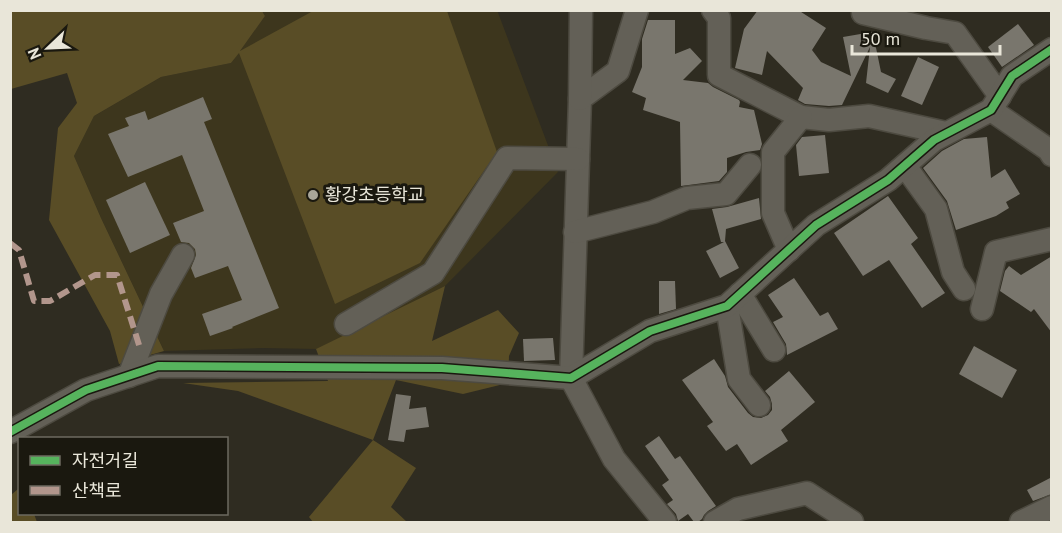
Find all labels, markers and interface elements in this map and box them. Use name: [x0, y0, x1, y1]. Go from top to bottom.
north arrow: [18, 18, 78, 78]
scale bar: [852, 18, 1000, 56]
text: 50 m: [861, 27, 900, 50]
text: N: [23, 45, 45, 63]
place label: 황강초등학교: [325, 183, 424, 206]
marker: 황강초등학교: [306, 188, 320, 202]
legend: [18, 437, 228, 515]
text: 자전거길: [72, 449, 138, 472]
text: 산책로: [72, 479, 122, 502]

